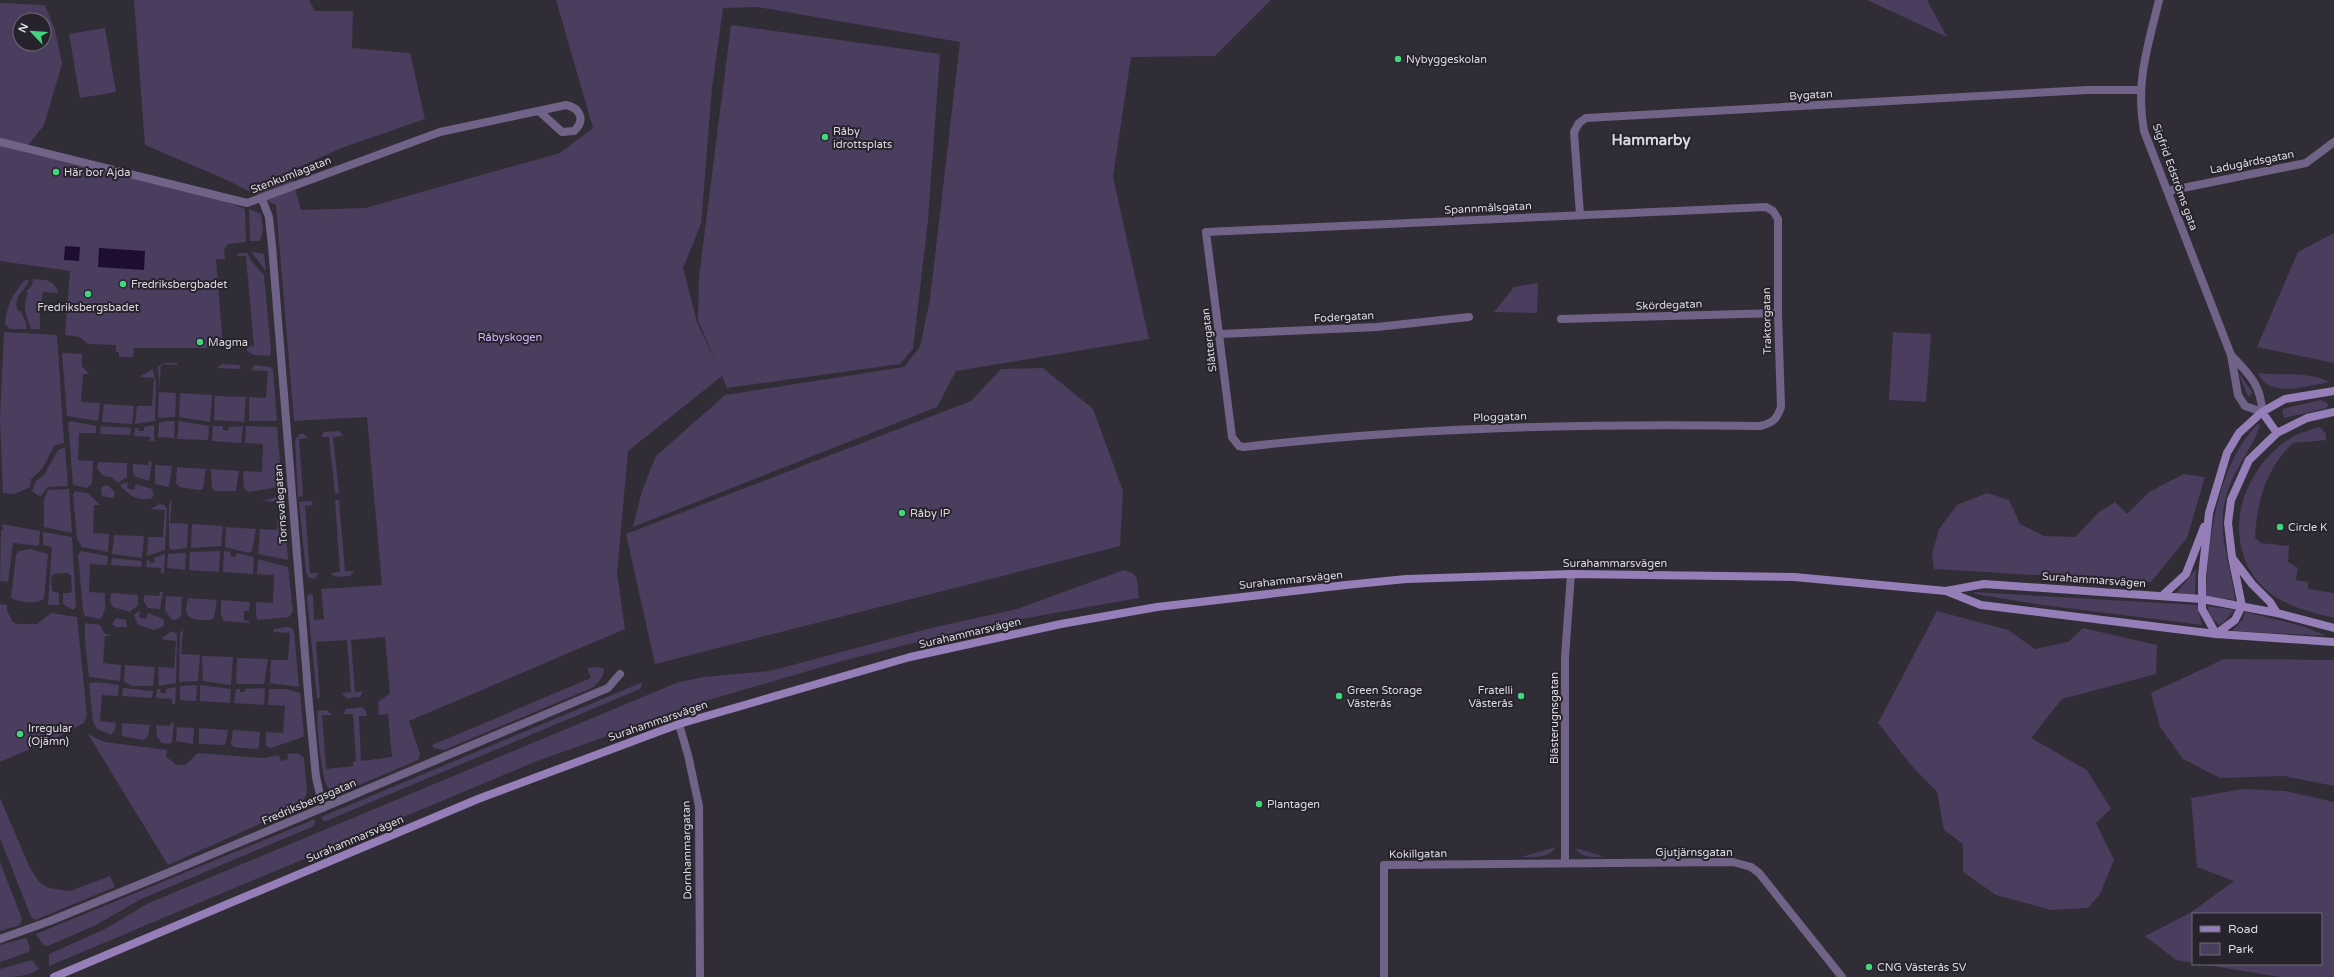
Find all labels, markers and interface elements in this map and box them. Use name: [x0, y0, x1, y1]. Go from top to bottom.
north arrow: [12, 12, 52, 52]
text: N: [16, 21, 31, 35]
place label: Nybyggeskolan: [1406, 53, 1487, 66]
marker: Nybyggeskolan: [1393, 54, 1403, 64]
street label: Bygatan: [1789, 87, 1833, 103]
street label: Sigfrid Edströms gata: [2150, 122, 2200, 232]
place label: Råby idrottsplats: [833, 125, 892, 151]
district label: Hammarby: [1612, 131, 1690, 150]
marker: Råby idrottsplats: [820, 132, 830, 142]
street label: Ladugårdsgatan: [2209, 147, 2295, 177]
street label: Stenkumlagatan: [249, 154, 333, 196]
place label: Här bor Ajda: [64, 166, 130, 179]
marker: Här bor Ajda: [51, 167, 61, 177]
street label: Spannmålsgatan: [1444, 199, 1532, 217]
place label: Fredriksbergbadet: [131, 278, 227, 291]
marker: Fredriksbergbadet: [118, 279, 128, 289]
street label: Traktorgatan: [1760, 287, 1774, 355]
marker: Fredriksbergsbadet: [83, 289, 93, 299]
street label: Skördegatan: [1636, 297, 1702, 313]
place label: Fredriksbergsbadet: [37, 301, 139, 314]
street label: Slåttergatan: [1199, 307, 1219, 373]
street label: Fodergatan: [1314, 309, 1374, 325]
park label: Råbyskogen: [478, 331, 542, 344]
place label: Magma: [208, 336, 248, 349]
marker: Magma: [195, 337, 205, 347]
street label: Ploggatan: [1473, 410, 1527, 424]
street label: Tornsvalegatan: [272, 464, 290, 544]
place label: Råby IP: [910, 507, 950, 520]
marker: Råby IP: [897, 508, 907, 518]
place label: Circle K: [2288, 521, 2328, 534]
marker: Circle K: [2275, 522, 2285, 532]
street label: Surahammarsvägen: [1563, 557, 1667, 570]
street label: Surahammarsvägen: [1238, 568, 1344, 592]
street label: Surahammarsvägen: [2042, 570, 2146, 590]
street label: Surahammarsvägen: [918, 615, 1022, 651]
street label: Blästerugnsgatan: [1548, 672, 1561, 764]
place label: Green Storage Västerås: [1347, 684, 1422, 710]
place label: Fratelli Västerås: [1469, 684, 1513, 710]
marker: Green Storage Västerås: [1334, 691, 1344, 701]
marker: Fratelli Västerås: [1516, 691, 1526, 701]
street label: Surahammarsvägen: [607, 698, 709, 744]
place label: Irregular (Ojämn): [28, 722, 73, 748]
marker: Irregular (Ojämn): [15, 729, 25, 739]
street label: Fredriksbergsgatan: [260, 776, 358, 828]
place label: Plantagen: [1267, 798, 1320, 811]
marker: Plantagen: [1254, 799, 1264, 809]
street label: Dornhammargatan: [680, 800, 694, 900]
street label: Surahammarsvägen: [304, 813, 406, 865]
street label: Gjutjärnsgatan: [1655, 846, 1733, 859]
street label: Kokillgatan: [1389, 847, 1447, 861]
legend: [2192, 913, 2322, 965]
text: Road: [2228, 922, 2258, 936]
text: Park: [2228, 942, 2254, 956]
place label: CNG Västerås SV: [1877, 961, 1967, 974]
marker: CNG Västerås SV: [1864, 962, 1874, 972]

